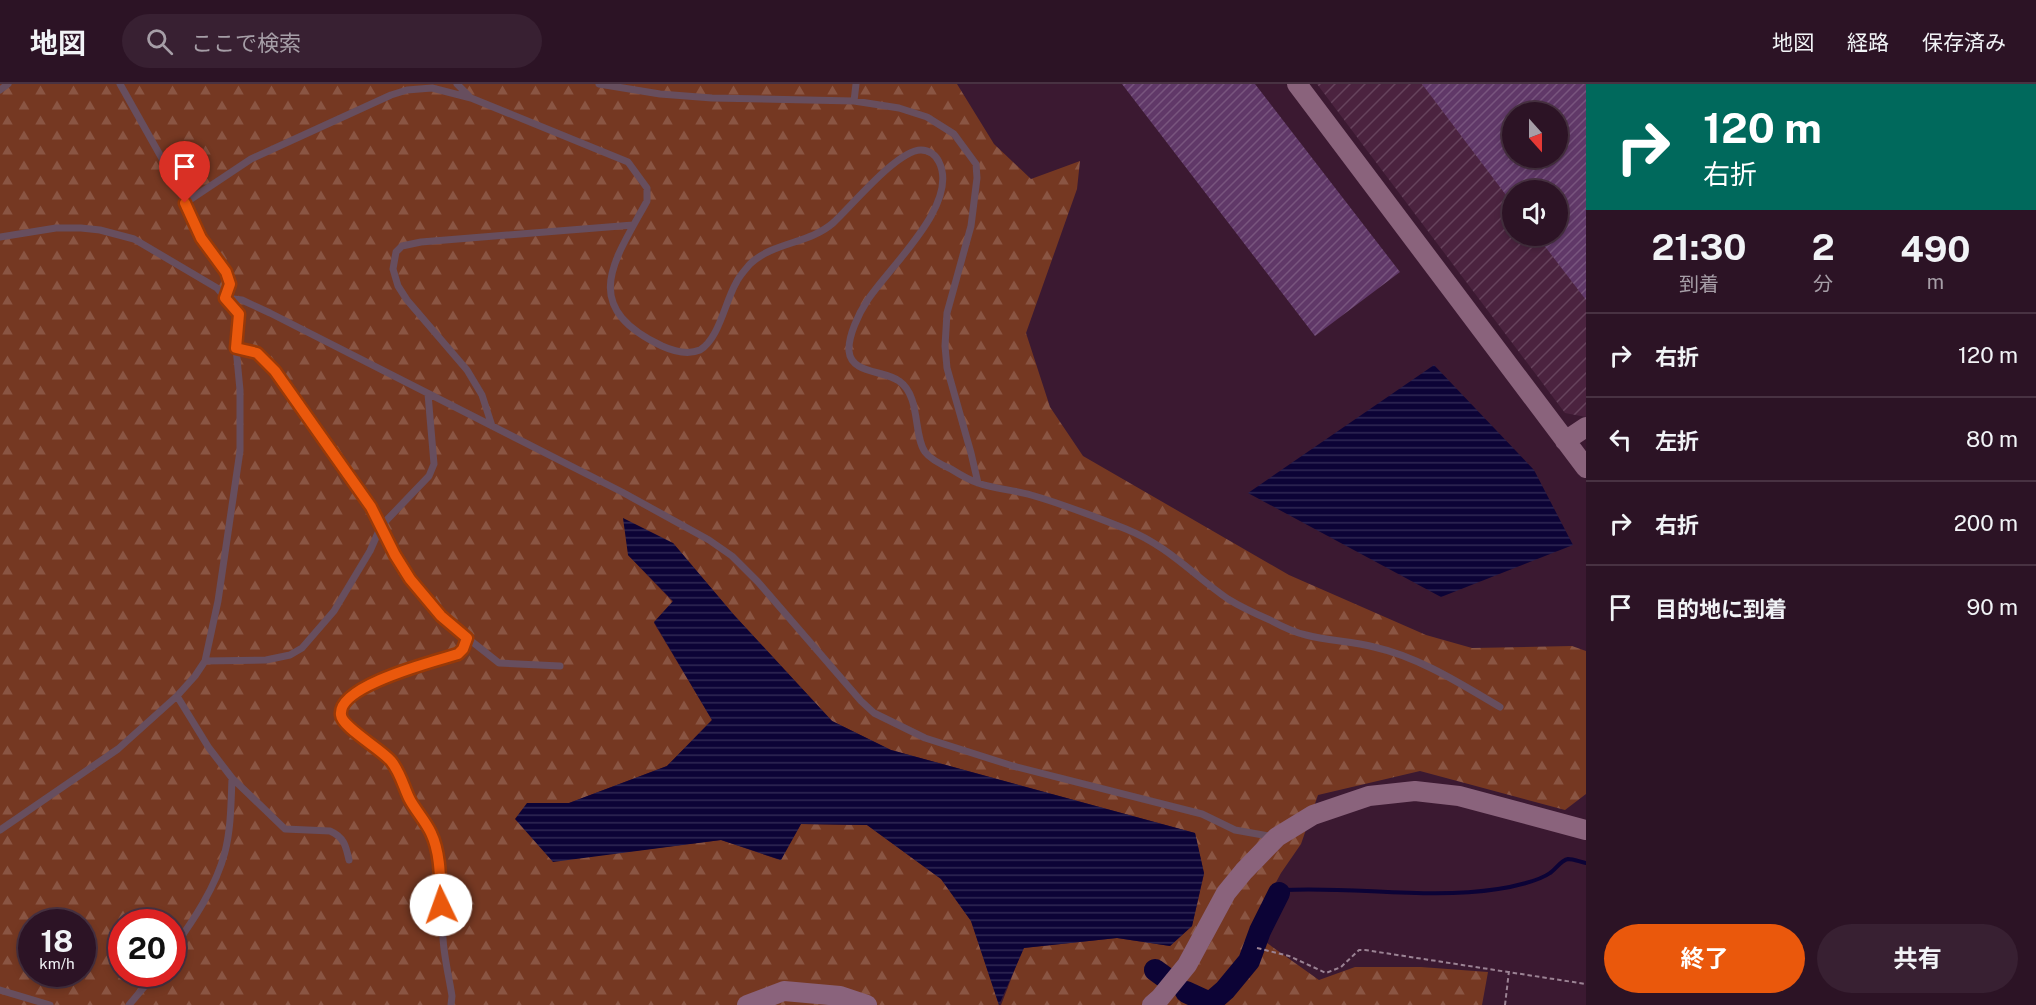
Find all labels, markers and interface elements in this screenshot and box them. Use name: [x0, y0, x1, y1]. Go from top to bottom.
search box: [122, 14, 542, 68]
icon: search: [143, 25, 176, 58]
text: 地図: [30, 26, 86, 59]
text: ここで検索: [191, 30, 301, 56]
text: 地図: [1772, 30, 1814, 55]
text: 経路: [1847, 30, 1889, 55]
text: 保存済み: [1922, 30, 2006, 55]
north arrow: [1502, 102, 1568, 168]
map controls: [1502, 102, 1568, 246]
text: 120 m: [1703, 103, 1822, 152]
icon: right: [1604, 108, 1682, 186]
pin: [159, 141, 210, 203]
icon: arrive: [168, 150, 201, 183]
text: 右折: [1703, 158, 1757, 190]
button: sound: [1502, 180, 1568, 246]
text: 21:30: [1651, 226, 1746, 268]
text: 2: [1812, 226, 1835, 268]
text: 490: [1900, 228, 1971, 270]
text: m: [1927, 270, 1944, 294]
text: 到着: [1679, 272, 1719, 296]
text: 分: [1813, 272, 1833, 296]
icon: right: [1604, 339, 1637, 372]
text: 120 m: [1958, 342, 2018, 368]
text: 右折: [1655, 344, 1699, 370]
icon: left: [1604, 423, 1637, 456]
text: 80 m: [1966, 426, 2018, 452]
text: 左折: [1655, 428, 1699, 454]
icon: right: [1604, 507, 1637, 540]
text: 200 m: [1954, 510, 2018, 536]
text: 右折: [1655, 512, 1699, 538]
icon: arrive: [1604, 591, 1637, 624]
text: 90 m: [1967, 594, 2018, 620]
text: 目的地に到着: [1655, 596, 1787, 622]
position arrow: [409, 873, 473, 937]
speed limit sign: 20: [108, 909, 186, 987]
text: 18: [41, 923, 73, 959]
button: 終了: [1604, 924, 1805, 993]
button: 共有: [1817, 924, 2018, 993]
text: km/h: [39, 955, 75, 972]

